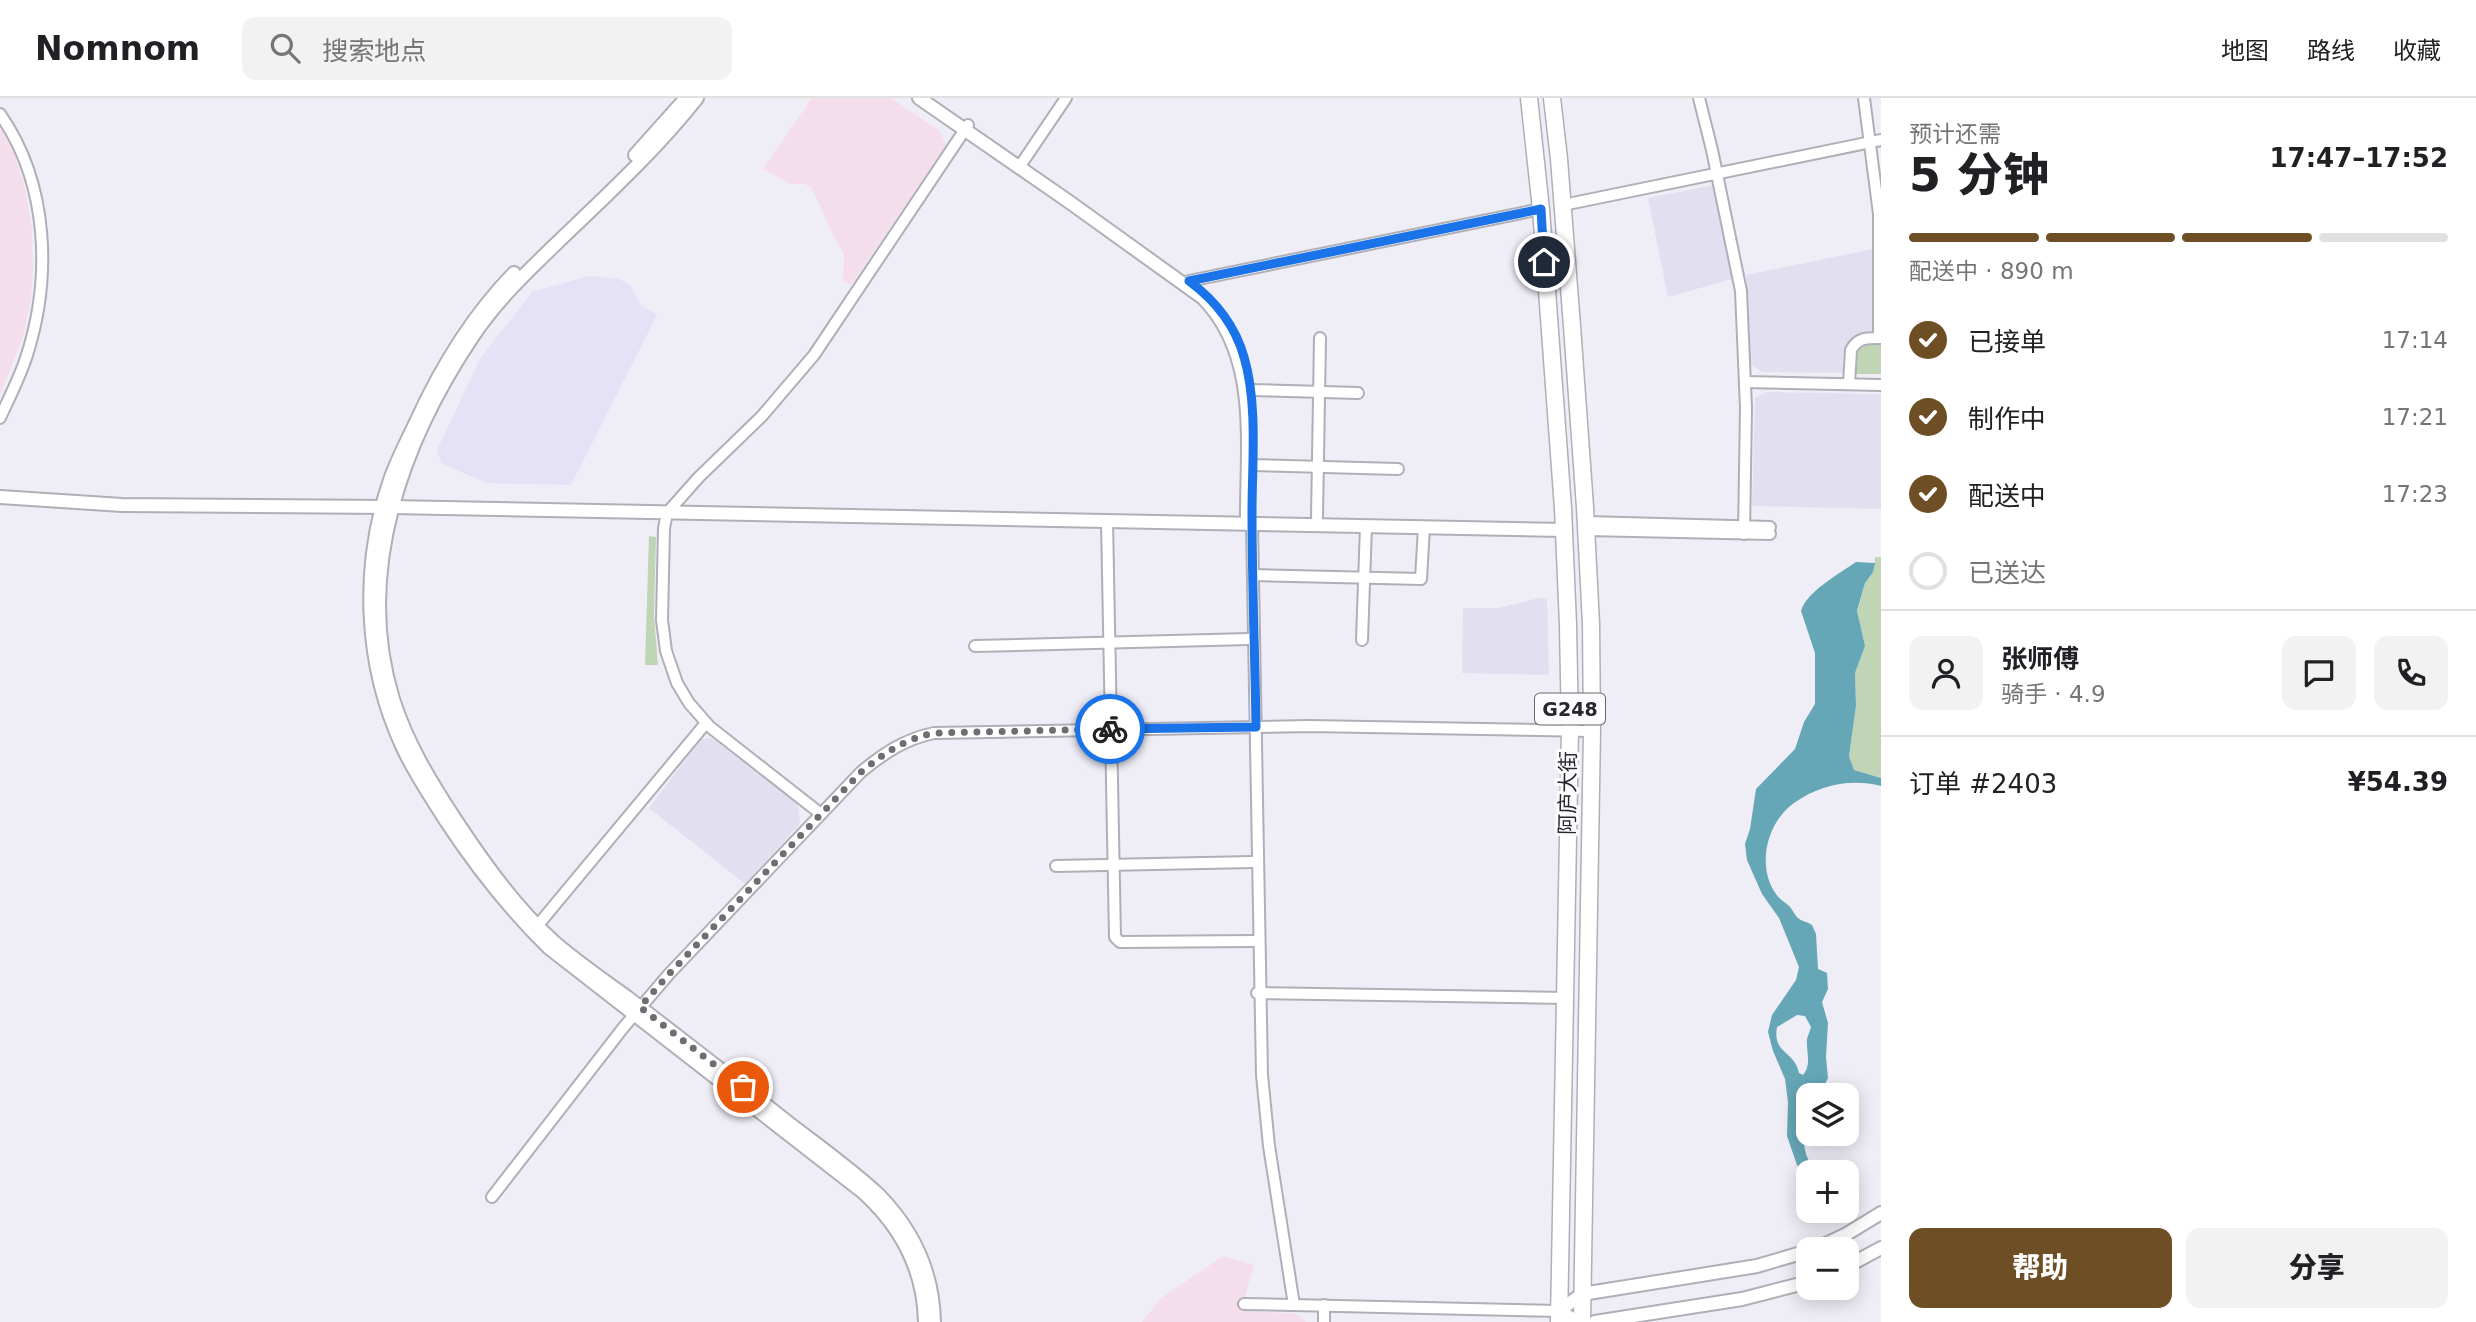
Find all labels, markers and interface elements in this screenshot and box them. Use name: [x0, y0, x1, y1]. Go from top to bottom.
search box: [242, 17, 732, 80]
text: Nomnom: [35, 29, 200, 68]
icon: search: [266, 29, 304, 67]
text: 搜索地点: [322, 36, 426, 66]
text: 地图: [2221, 37, 2269, 65]
text: 路线: [2307, 37, 2355, 65]
text: 收藏: [2393, 37, 2441, 65]
text: 预计还需: [1909, 121, 2001, 147]
text: 17:47–17:52: [2269, 143, 2448, 173]
text: 5 分钟: [1909, 148, 2049, 202]
pin: [1514, 232, 1574, 292]
icon: home: [1525, 243, 1563, 281]
text: 配送中 · 890 m: [1909, 258, 2074, 284]
icon: check: [1909, 321, 1947, 359]
text: 已接单: [1968, 327, 2046, 357]
text: 17:14: [2382, 327, 2448, 353]
icon: check: [1909, 398, 1947, 436]
text: 制作中: [1968, 404, 2046, 434]
text: 17:21: [2382, 404, 2448, 430]
icon: check: [1909, 475, 1947, 513]
text: 配送中: [1968, 481, 2046, 511]
text: 17:23: [2382, 481, 2448, 507]
text: 已送达: [1968, 558, 2046, 588]
button: person: [1909, 636, 1983, 710]
button: chat: [2282, 636, 2356, 710]
button: phone: [2374, 636, 2448, 710]
text: 张师傅: [2001, 644, 2079, 674]
text: 骑手 · 4.9: [2001, 681, 2106, 707]
courier: [1075, 694, 1145, 764]
road number: G248: [1535, 694, 1605, 724]
icon: bike: [1091, 710, 1129, 748]
street label: 阿庐大街: [1555, 751, 1581, 835]
text: ¥54.39: [2348, 767, 2448, 797]
text: 订单 #2403: [1909, 769, 2057, 799]
pin: [713, 1057, 773, 1117]
icon: bag: [724, 1068, 762, 1106]
map controls: [1796, 1083, 1859, 1300]
button: layers: [1796, 1083, 1859, 1146]
button: +: [1796, 1160, 1859, 1223]
button: 帮助: [1909, 1228, 2172, 1308]
button: 分享: [2186, 1228, 2448, 1308]
button: −: [1796, 1237, 1859, 1300]

